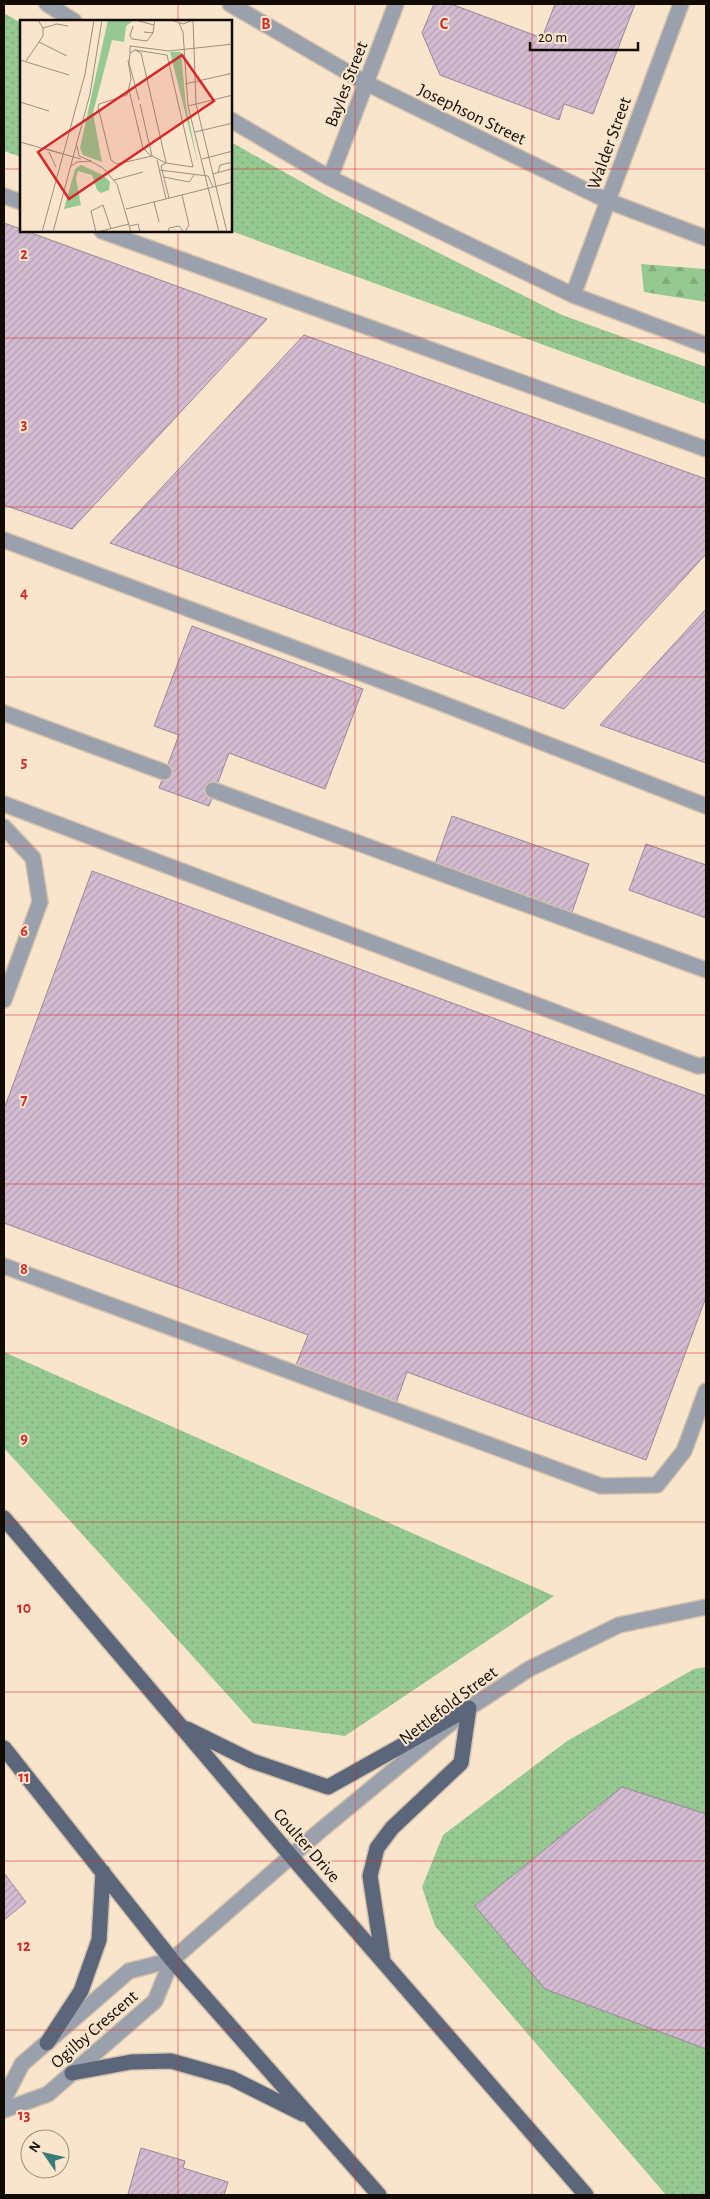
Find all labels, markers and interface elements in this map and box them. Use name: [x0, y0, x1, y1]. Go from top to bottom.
text: B: [261, 16, 271, 32]
text: C: [440, 16, 449, 32]
inset map: [20, 20, 232, 232]
scale bar: [530, 20, 638, 52]
text: 20 m: [538, 30, 567, 45]
street label: Bayles Street: [322, 39, 372, 130]
street label: Josephson Street: [415, 81, 529, 149]
street label: Walder Street: [585, 95, 635, 192]
text: 2: [20, 246, 28, 262]
text: 3: [21, 416, 28, 432]
text: 4: [20, 585, 28, 601]
text: 5: [21, 754, 28, 770]
text: 6: [20, 923, 28, 939]
text: 7: [21, 1092, 28, 1108]
text: 8: [20, 1261, 28, 1277]
text: 9: [20, 1430, 28, 1446]
text: 10: [17, 1600, 31, 1616]
street label: Nettlefold Street: [396, 1663, 501, 1748]
text: 11: [18, 1769, 30, 1785]
street label: Coulter Drive: [269, 1805, 343, 1886]
text: 12: [17, 1938, 31, 1954]
street label: Ogilby Crescent: [48, 1987, 142, 2072]
text: 13: [18, 2107, 30, 2123]
north arrow: [20, 2129, 70, 2179]
text: N: [27, 2139, 44, 2155]

